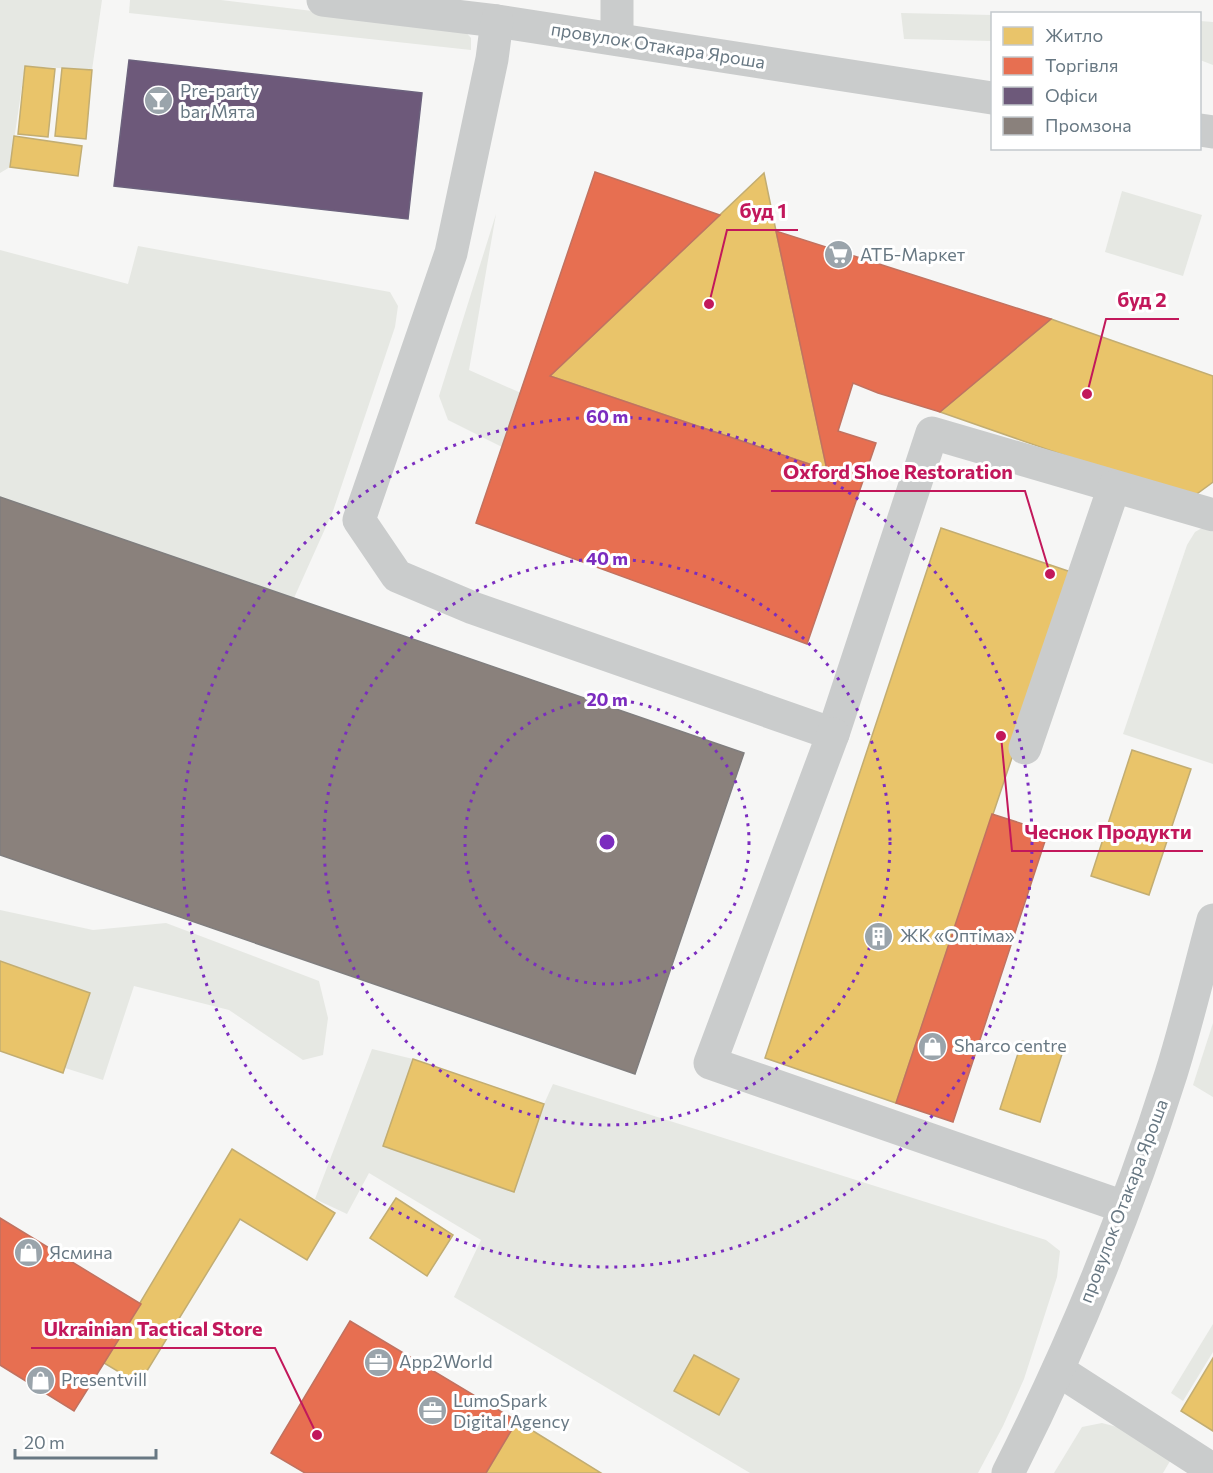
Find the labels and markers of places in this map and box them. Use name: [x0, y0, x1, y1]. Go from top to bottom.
place label: Pre-party bar Мята: [180, 79, 259, 122]
bar icon: Pre-party bar Мята: [143, 85, 175, 117]
callout: буд 1: [727, 192, 798, 230]
supermarket icon: АТБ-Маркет: [823, 239, 855, 271]
place label: АТБ-Маркет: [860, 243, 966, 265]
callout: буд 2: [1106, 281, 1179, 319]
callout: Oxford Shoe Restoration: [771, 453, 1025, 491]
callout: Чеснок Продукти: [1012, 813, 1203, 851]
centre of rings: [597, 832, 617, 852]
building icon: ЖК «Оптіма»: [863, 920, 895, 952]
place label: ЖК «Оптіма»: [900, 924, 1015, 946]
shop icon: Sharco centre: [917, 1030, 949, 1062]
place label: Sharco centre: [954, 1034, 1067, 1056]
shop icon: Ясмина: [12, 1237, 44, 1269]
place label: Ясмина: [49, 1241, 113, 1263]
callout: Ukrainian Tactical Store: [31, 1310, 275, 1348]
office icon: App2World: [362, 1346, 394, 1378]
place label: App2World: [399, 1350, 493, 1372]
shop icon: Presentvill: [24, 1364, 56, 1396]
place label: Presentvill: [61, 1368, 147, 1390]
place label: LumoSpark Digital Agency: [453, 1389, 570, 1432]
office icon: LumoSpark Digital Agency: [416, 1395, 448, 1427]

